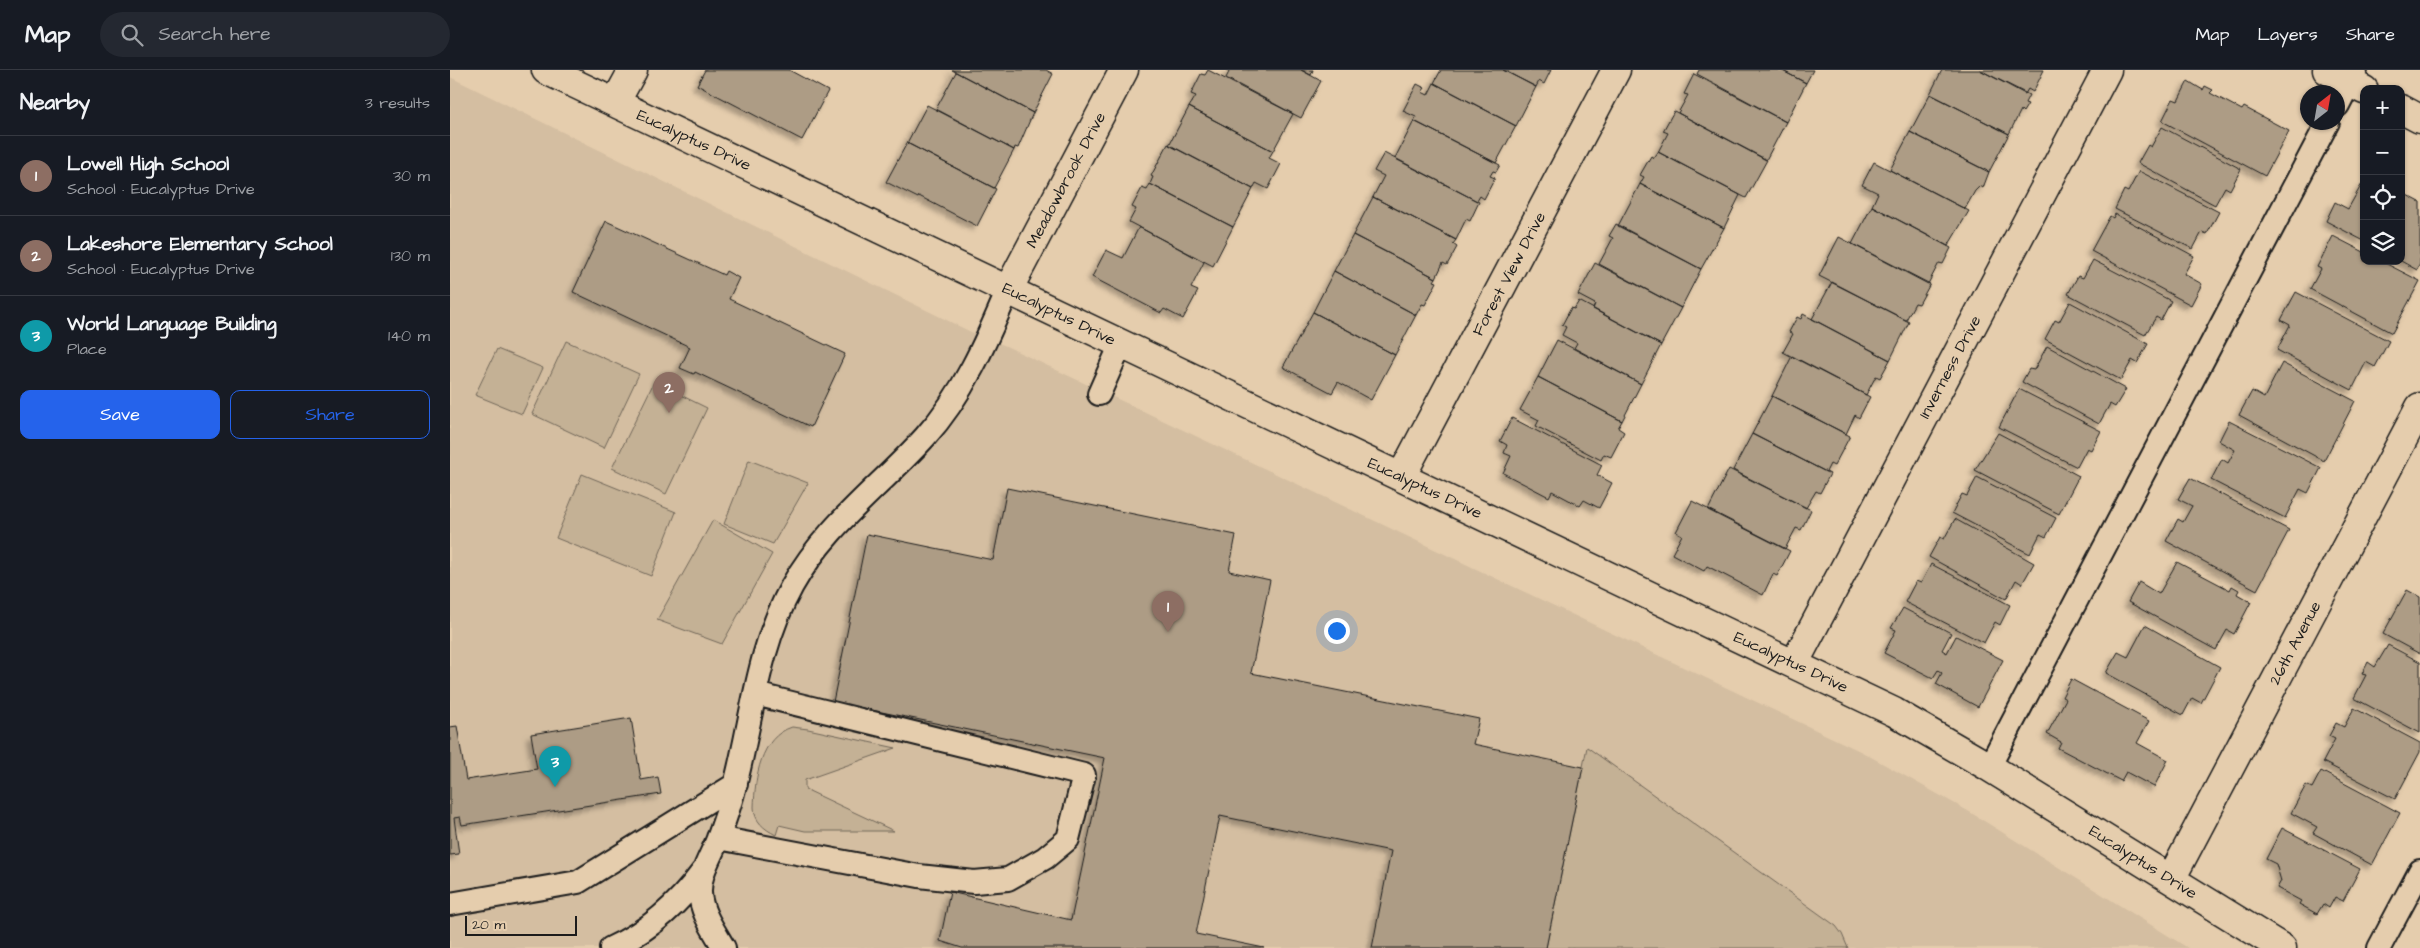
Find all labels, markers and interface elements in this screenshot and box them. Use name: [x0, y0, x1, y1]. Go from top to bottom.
search box: [100, 12, 450, 57]
text: Map: [25, 18, 70, 52]
icon: search: [118, 21, 146, 49]
text: Search here: [158, 21, 271, 48]
text: Map: [2195, 22, 2229, 47]
text: Layers: [2257, 22, 2318, 47]
text: Share: [2346, 22, 2395, 47]
north arrow: [2300, 85, 2345, 130]
map controls: [2360, 85, 2405, 265]
button: +: [2360, 85, 2405, 130]
text: Nearby: [20, 88, 90, 117]
text: 3 results: [365, 92, 430, 114]
street label: Eucalyptus Drive: [633, 104, 755, 177]
street label: Meadowbrook Drive: [1021, 108, 1111, 252]
button: −: [2360, 130, 2405, 175]
text: Lowell High School: [67, 151, 229, 178]
text: 1: [35, 165, 37, 187]
text: 30 m: [393, 165, 430, 187]
button: locate: [2360, 175, 2405, 220]
text: School · Eucalyptus Drive: [67, 178, 255, 200]
street label: Forest View Drive: [1467, 208, 1551, 340]
button: layers: [2360, 220, 2405, 265]
text: Lakeshore Elementary School: [67, 231, 333, 258]
text: 2: [31, 245, 41, 267]
text: 130 m: [391, 245, 430, 267]
text: School · Eucalyptus Drive: [67, 258, 255, 280]
street label: Eucalyptus Drive: [998, 277, 1120, 352]
text: World Language Building: [67, 311, 276, 338]
street label: Inverness Drive: [1914, 311, 1987, 422]
text: 3: [32, 325, 40, 347]
text: 140 m: [388, 325, 430, 347]
text: Place: [67, 338, 107, 360]
pin: 2: [653, 372, 685, 413]
button: Save: [20, 390, 220, 439]
button: Share: [230, 390, 430, 439]
street label: Eucalyptus Drive: [1364, 452, 1486, 525]
pin: 1: [1152, 591, 1184, 632]
street label: 26th Avenue: [2264, 597, 2326, 689]
your location: [1324, 618, 1350, 644]
street label: Eucalyptus Drive: [1730, 626, 1852, 699]
pin: 3: [539, 746, 571, 787]
street label: Eucalyptus Drive: [2084, 820, 2202, 905]
scale bar: [465, 913, 578, 936]
text: 20 m: [472, 915, 505, 935]

